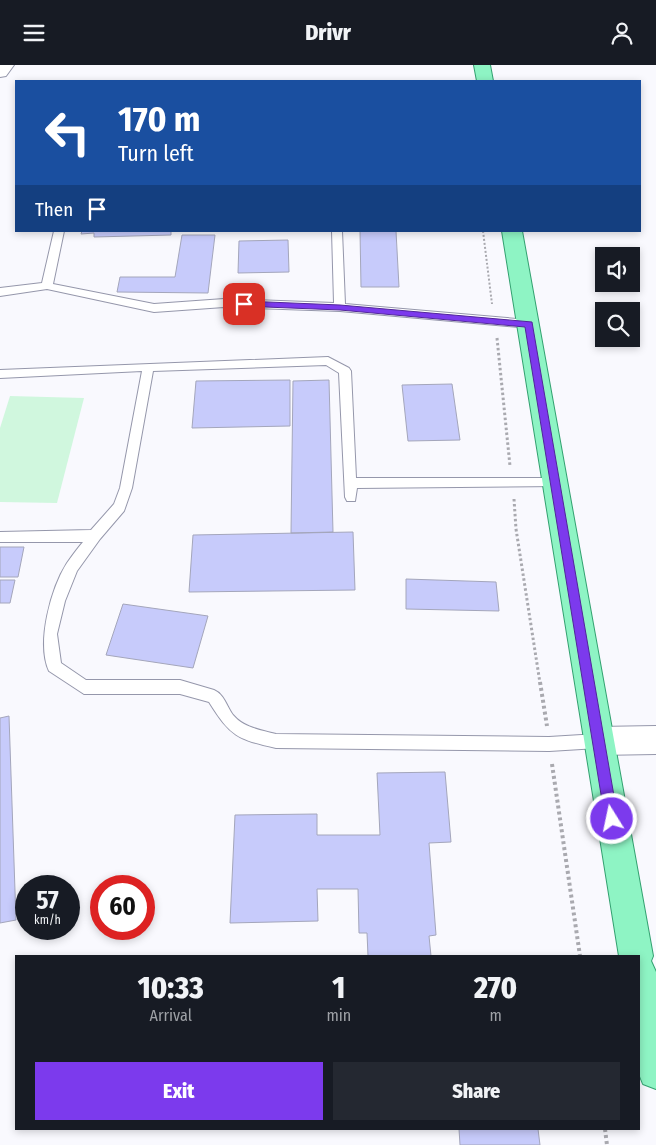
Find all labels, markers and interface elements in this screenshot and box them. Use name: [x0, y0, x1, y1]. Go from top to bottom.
icon: menu: [20, 19, 48, 47]
text: Drivr: [305, 19, 351, 46]
icon: person: [608, 19, 636, 47]
text: 170 m: [118, 98, 201, 140]
icon: left: [35, 100, 100, 165]
text: Turn left: [118, 140, 194, 167]
icon: arrive: [83, 195, 111, 223]
text: Then: [35, 198, 73, 221]
map controls: [595, 247, 640, 347]
button: sound: [595, 247, 640, 292]
pin: [223, 283, 265, 325]
icon: arrive: [230, 290, 258, 318]
button: search: [595, 302, 640, 347]
position arrow: [585, 792, 637, 844]
speed limit sign: 60: [90, 875, 155, 940]
text: 57: [36, 886, 59, 916]
text: km/h: [34, 913, 61, 927]
text: 10:33: [138, 970, 204, 1006]
text: 1: [332, 970, 345, 1006]
text: 270: [474, 970, 517, 1006]
text: Arrival: [149, 1006, 192, 1025]
text: min: [326, 1006, 351, 1025]
text: m: [489, 1006, 502, 1025]
button: Exit: [35, 1062, 323, 1120]
button: Share: [333, 1062, 620, 1120]

